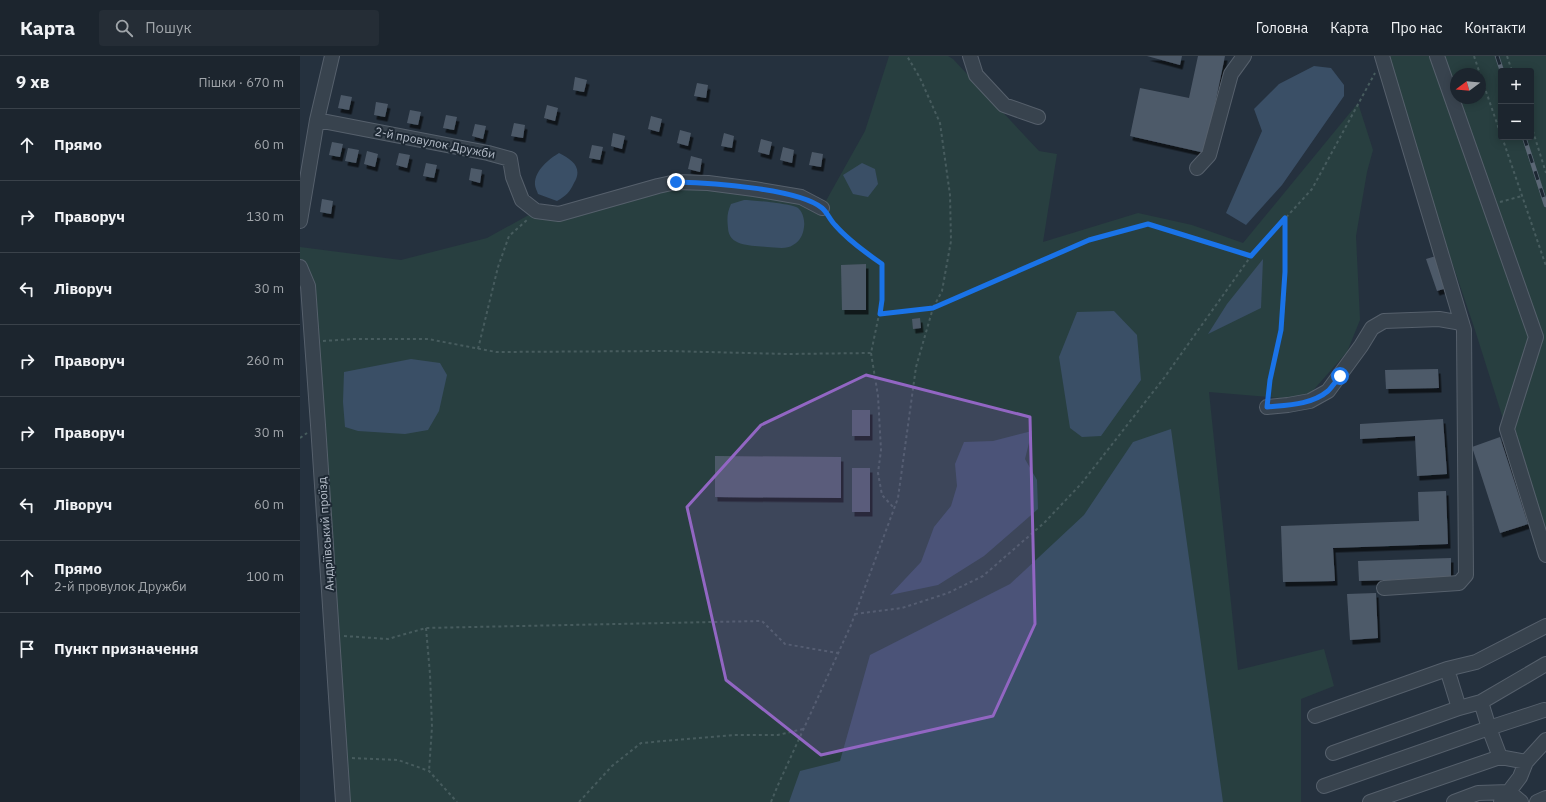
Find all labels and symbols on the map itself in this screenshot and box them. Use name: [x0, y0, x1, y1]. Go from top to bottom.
north arrow: [1450, 68, 1486, 104]
street label: 2-й провулок Дружби: [374, 123, 497, 162]
route end: [667, 173, 685, 191]
route start: [1331, 367, 1349, 385]
street label: Андріївський проїзд: [314, 476, 337, 592]

